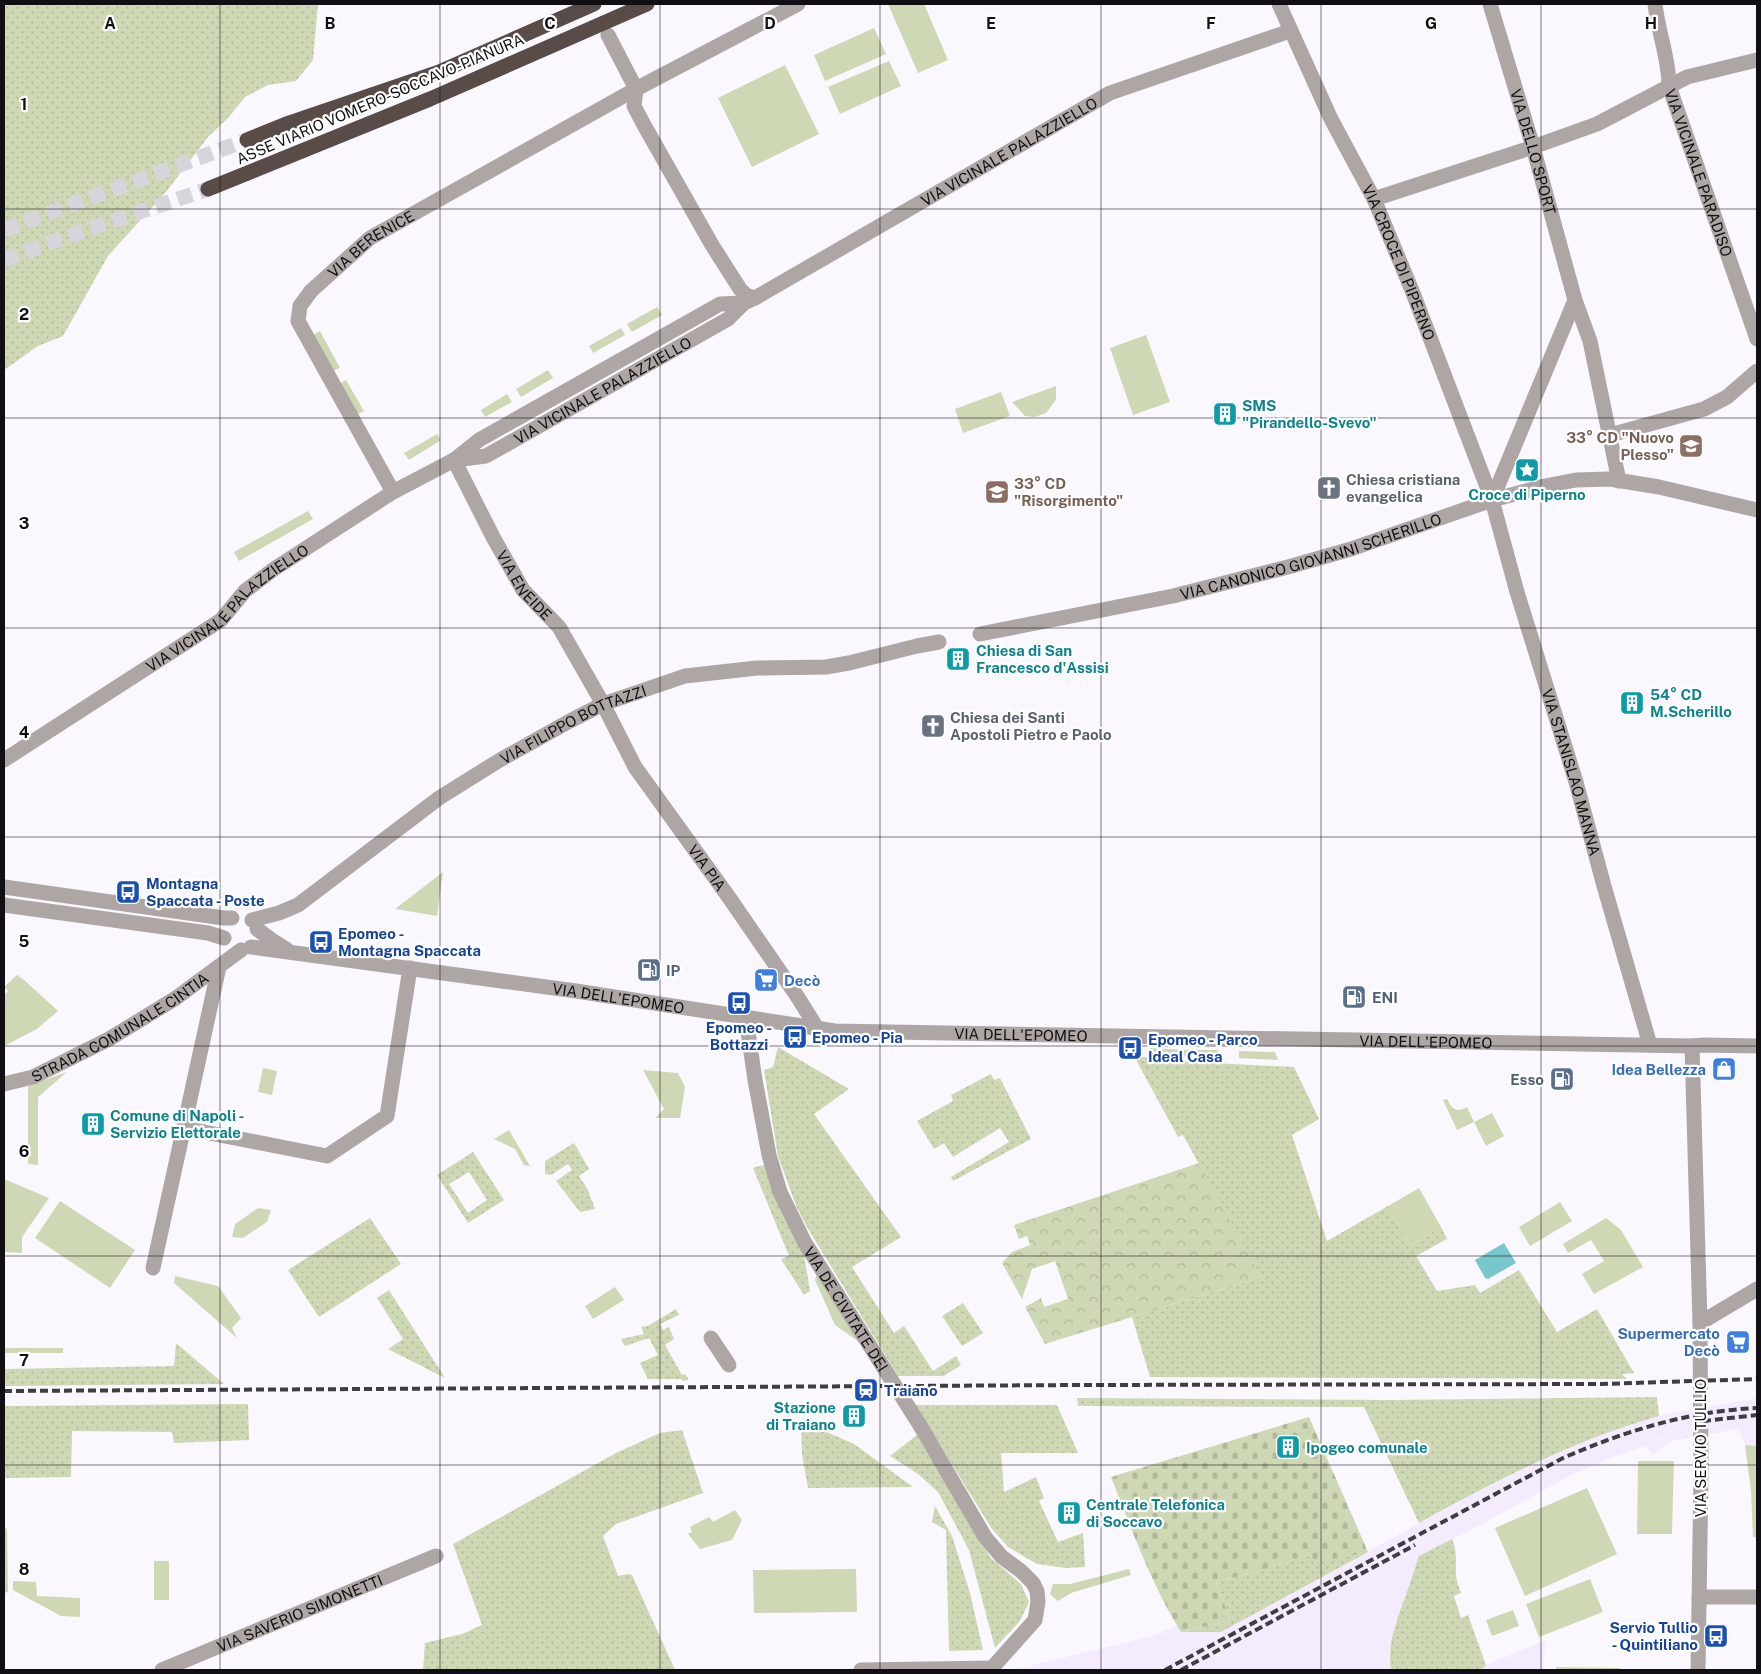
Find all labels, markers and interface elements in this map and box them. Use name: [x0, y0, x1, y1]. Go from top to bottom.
text: A: [104, 14, 116, 33]
text: B: [325, 14, 336, 33]
text: C: [544, 14, 556, 33]
text: D: [764, 14, 776, 33]
text: E: [986, 14, 996, 33]
text: F: [1206, 14, 1216, 33]
text: G: [1425, 14, 1437, 33]
text: H: [1645, 14, 1657, 33]
street label: ASSE VIARIO VOMERO-SOCCAVO-PIANURA: [234, 30, 527, 167]
street label: VIA VICINALE PARADISO: [1662, 86, 1736, 259]
street label: VIA DELLO SPORT: [1508, 87, 1560, 216]
street label: VIA VICINALE PALAZZIELLO: [918, 94, 1100, 209]
text: 1: [21, 95, 27, 114]
street label: VIA CROCE DI PIPERNO: [1359, 181, 1439, 342]
street label: VIA BERENICE: [324, 207, 417, 281]
text: 2: [19, 305, 29, 324]
street label: VIA VICINALE PALAZZIELLO: [511, 333, 694, 447]
place label: SMS "Pirandello-Svevo": [1242, 397, 1377, 431]
building icon: SMS "Pirandello-Svevo": [1212, 401, 1238, 427]
place label: 33° CD "Nuovo Plesso": [1566, 429, 1674, 463]
school or university icon: 33° CD "Nuovo Plesso": [1678, 433, 1704, 459]
place icon: Croce di Piperno: [1514, 457, 1540, 483]
place label: Chiesa cristiana evangelica: [1346, 471, 1460, 505]
place label: 33° CD "Risorgimento": [1014, 475, 1123, 509]
church icon: Chiesa cristiana evangelica: [1316, 475, 1342, 501]
school or university icon: 33° CD "Risorgimento": [984, 479, 1010, 505]
place label: Croce di Piperno: [1468, 486, 1586, 503]
street label: VIA CANONICO GIOVANNI SCHERILLO: [1178, 510, 1443, 602]
text: 3: [19, 514, 29, 533]
street label: VIA VICINALE PALAZZIELLO: [143, 541, 311, 675]
street label: VIA ENEIDE: [494, 547, 556, 623]
place label: Chiesa di San Francesco d'Assisi: [976, 642, 1109, 676]
building icon: Chiesa di San Francesco d'Assisi: [945, 646, 971, 672]
street label: VIA FILIPPO BOTTAZZI: [497, 681, 648, 767]
place label: 54° CD M.Scherillo: [1650, 686, 1732, 720]
street label: VIA STANISLAO MANNA: [1539, 687, 1604, 858]
building icon: 54° CD M.Scherillo: [1619, 690, 1645, 716]
place label: Chiesa dei Santi Apostoli Pietro e Paolo: [950, 709, 1112, 743]
church icon: Chiesa dei Santi Apostoli Pietro e Paolo: [920, 713, 946, 739]
text: 4: [19, 723, 30, 742]
street label: VIA PIA: [685, 841, 730, 894]
place label: Montagna Spaccata - Poste: [146, 875, 265, 909]
bus stop icon: Montagna Spaccata - Poste: [115, 879, 141, 905]
place label: Epomeo - Montagna Spaccata: [338, 925, 481, 959]
bus stop icon: Epomeo - Montagna Spaccata: [308, 929, 334, 955]
text: 5: [19, 932, 30, 951]
fuel station icon: IP: [636, 957, 662, 983]
place label: IP: [666, 962, 681, 979]
supermarket icon: Decò: [753, 967, 779, 993]
street label: STRADA COMUNALE CINTIA: [28, 969, 212, 1085]
place label: Decò: [784, 972, 821, 989]
street label: VIA DELL'EPOMEO: [552, 979, 686, 1016]
fuel station icon: ENI: [1341, 984, 1367, 1010]
place label: ENI: [1372, 989, 1398, 1006]
bus stop icon: Epomeo - Bottazzi: [726, 990, 752, 1016]
place label: Epomeo - Bottazzi: [706, 1019, 772, 1053]
bus stop icon: Epomeo - Pia: [782, 1024, 808, 1050]
street label: VIA DELL'EPOMEO: [954, 1025, 1088, 1044]
place label: Epomeo - Pia: [812, 1029, 903, 1046]
place label: Epomeo - Parco Ideal Casa: [1148, 1031, 1258, 1065]
street label: VIA DELL'EPOMEO: [1359, 1032, 1493, 1051]
bus stop icon: Epomeo - Parco Ideal Casa: [1117, 1035, 1143, 1061]
shop icon: Idea Bellezza: [1711, 1056, 1737, 1082]
place label: Idea Bellezza: [1612, 1061, 1706, 1078]
fuel station icon: Esso: [1549, 1066, 1575, 1092]
place label: Esso: [1510, 1071, 1544, 1088]
place label: Comune di Napoli - Servizio Elettorale: [110, 1107, 244, 1141]
building icon: Comune di Napoli - Servizio Elettorale: [80, 1111, 106, 1137]
text: 6: [19, 1142, 29, 1161]
street label: VIA DE CIVITATE DEI: [801, 1243, 892, 1374]
place label: Supermercato Decò: [1617, 1325, 1720, 1359]
supermarket icon: Supermercato Decò: [1725, 1329, 1751, 1355]
text: 7: [19, 1351, 29, 1370]
station icon: Traiano: [853, 1377, 879, 1403]
street label: VIA SERVIO TULLIO: [1692, 1379, 1709, 1517]
place label: Traiano: [884, 1382, 938, 1399]
place label: Stazione di Traiano: [766, 1399, 836, 1433]
building icon: Stazione di Traiano: [841, 1403, 867, 1429]
building icon: Ipogeo comunale: [1275, 1434, 1301, 1460]
place label: Ipogeo comunale: [1306, 1439, 1428, 1456]
place label: Centrale Telefonica di Soccavo: [1086, 1496, 1225, 1530]
building icon: Centrale Telefonica di Soccavo: [1056, 1500, 1082, 1526]
text: 8: [19, 1560, 30, 1579]
street label: VIA SAVERIO SIMONETTI: [214, 1571, 385, 1655]
place label: Servio Tullio - Quintiliano: [1609, 1619, 1698, 1653]
bus stop icon: Servio Tullio - Quintiliano: [1703, 1623, 1729, 1649]

